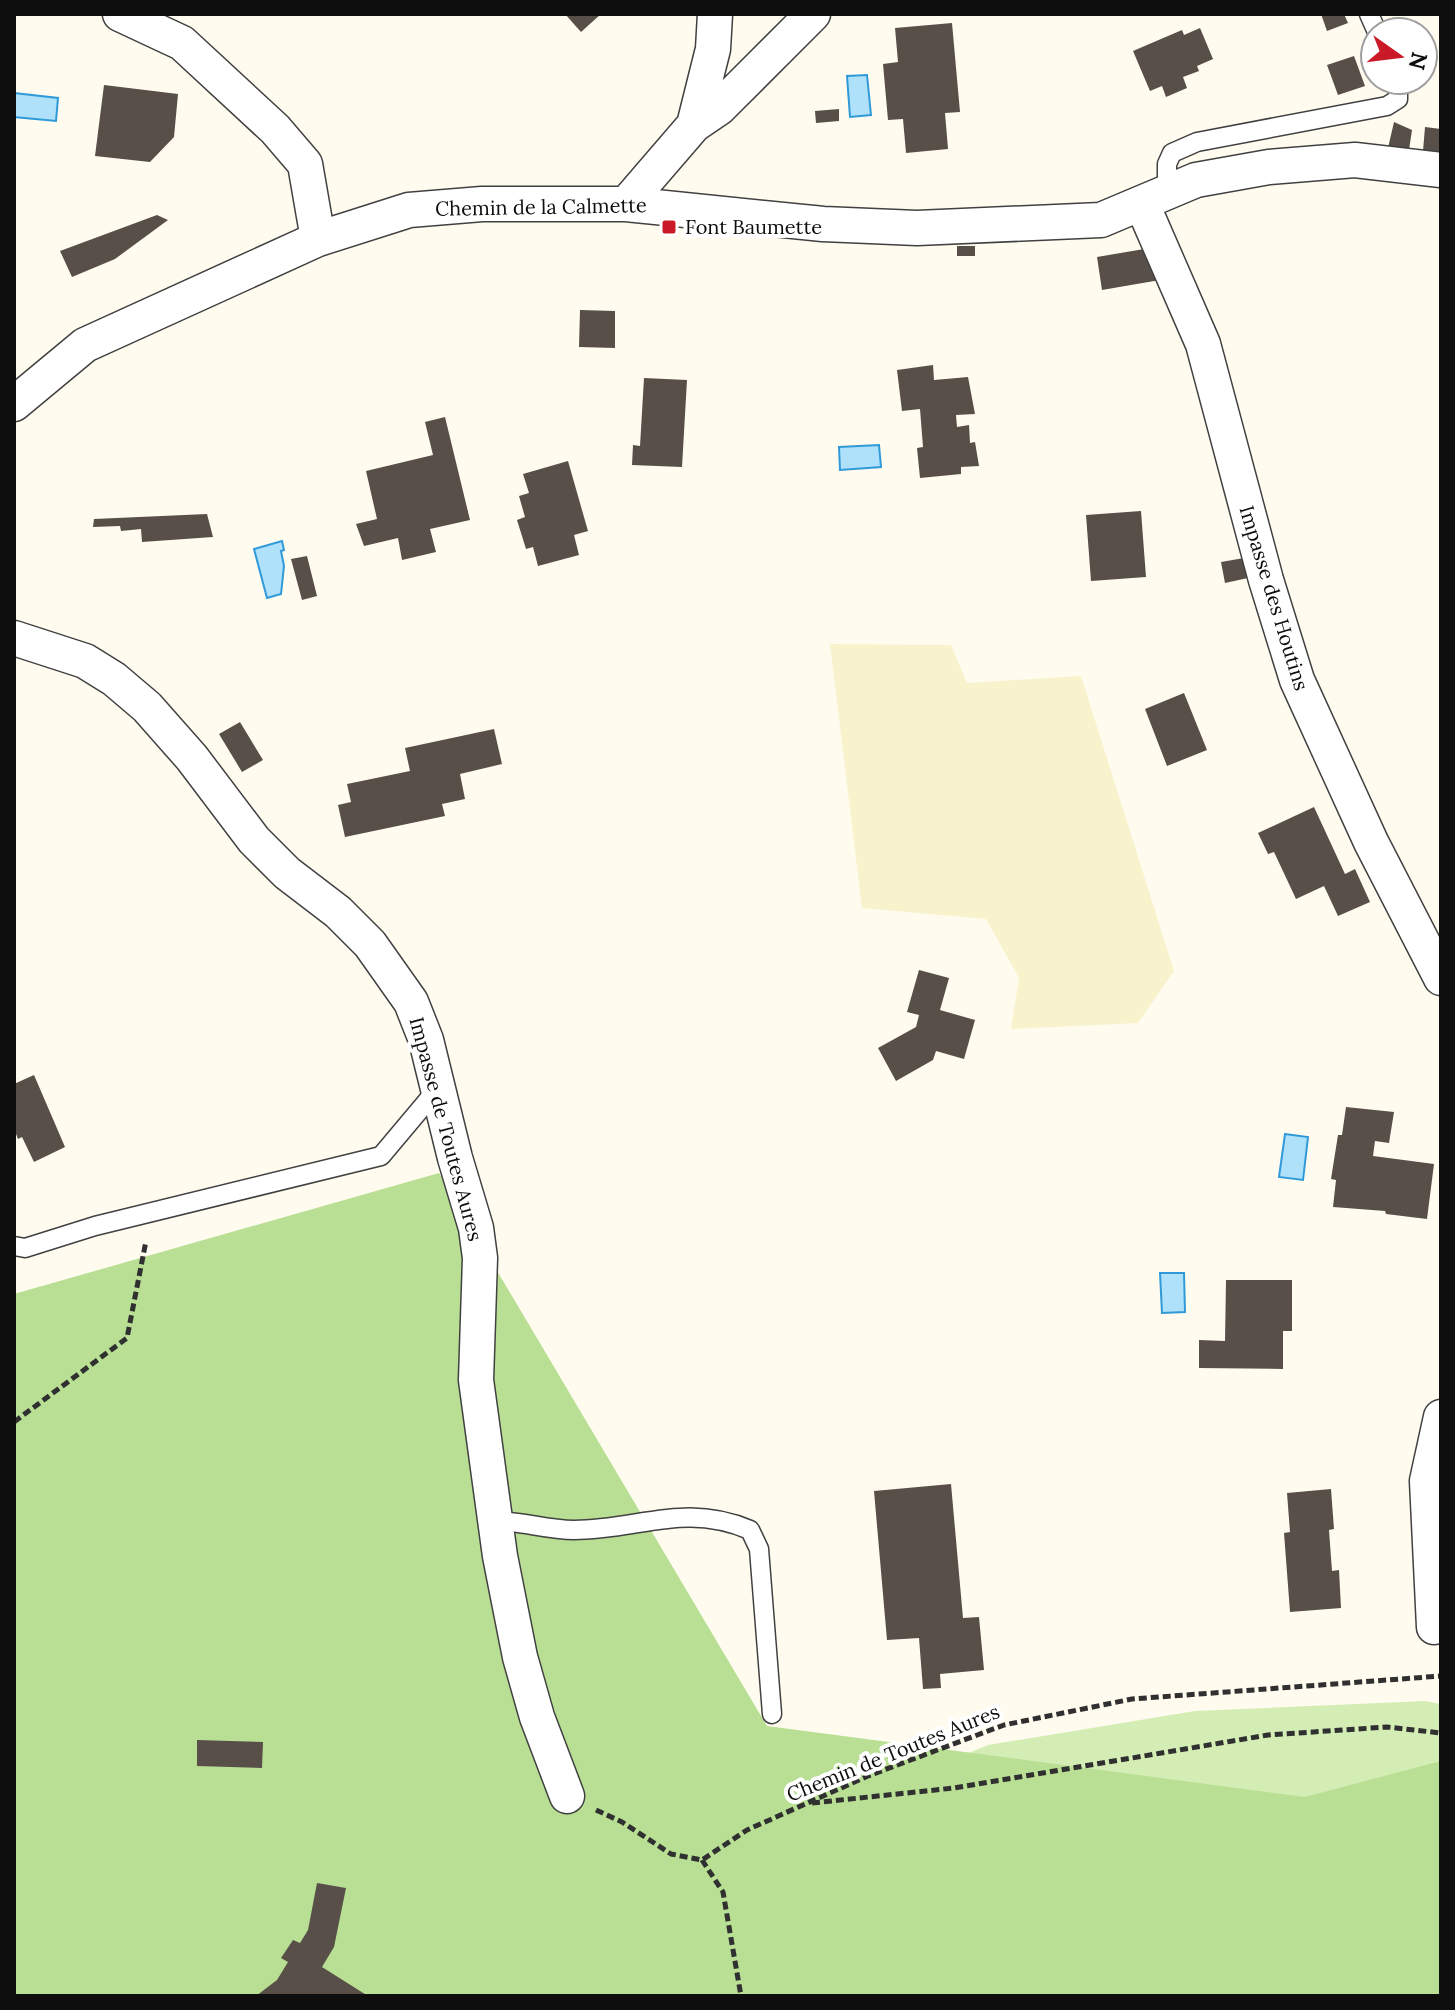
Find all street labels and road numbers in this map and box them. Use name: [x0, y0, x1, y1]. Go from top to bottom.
street label: Chemin de la Calmette: [435, 192, 647, 221]
street label: Impasse des Houtins: [1234, 502, 1315, 693]
street label: Impasse de Toutes Aures: [405, 1014, 488, 1244]
street label: Chemin de Toutes Aures: [783, 1698, 1003, 1807]

